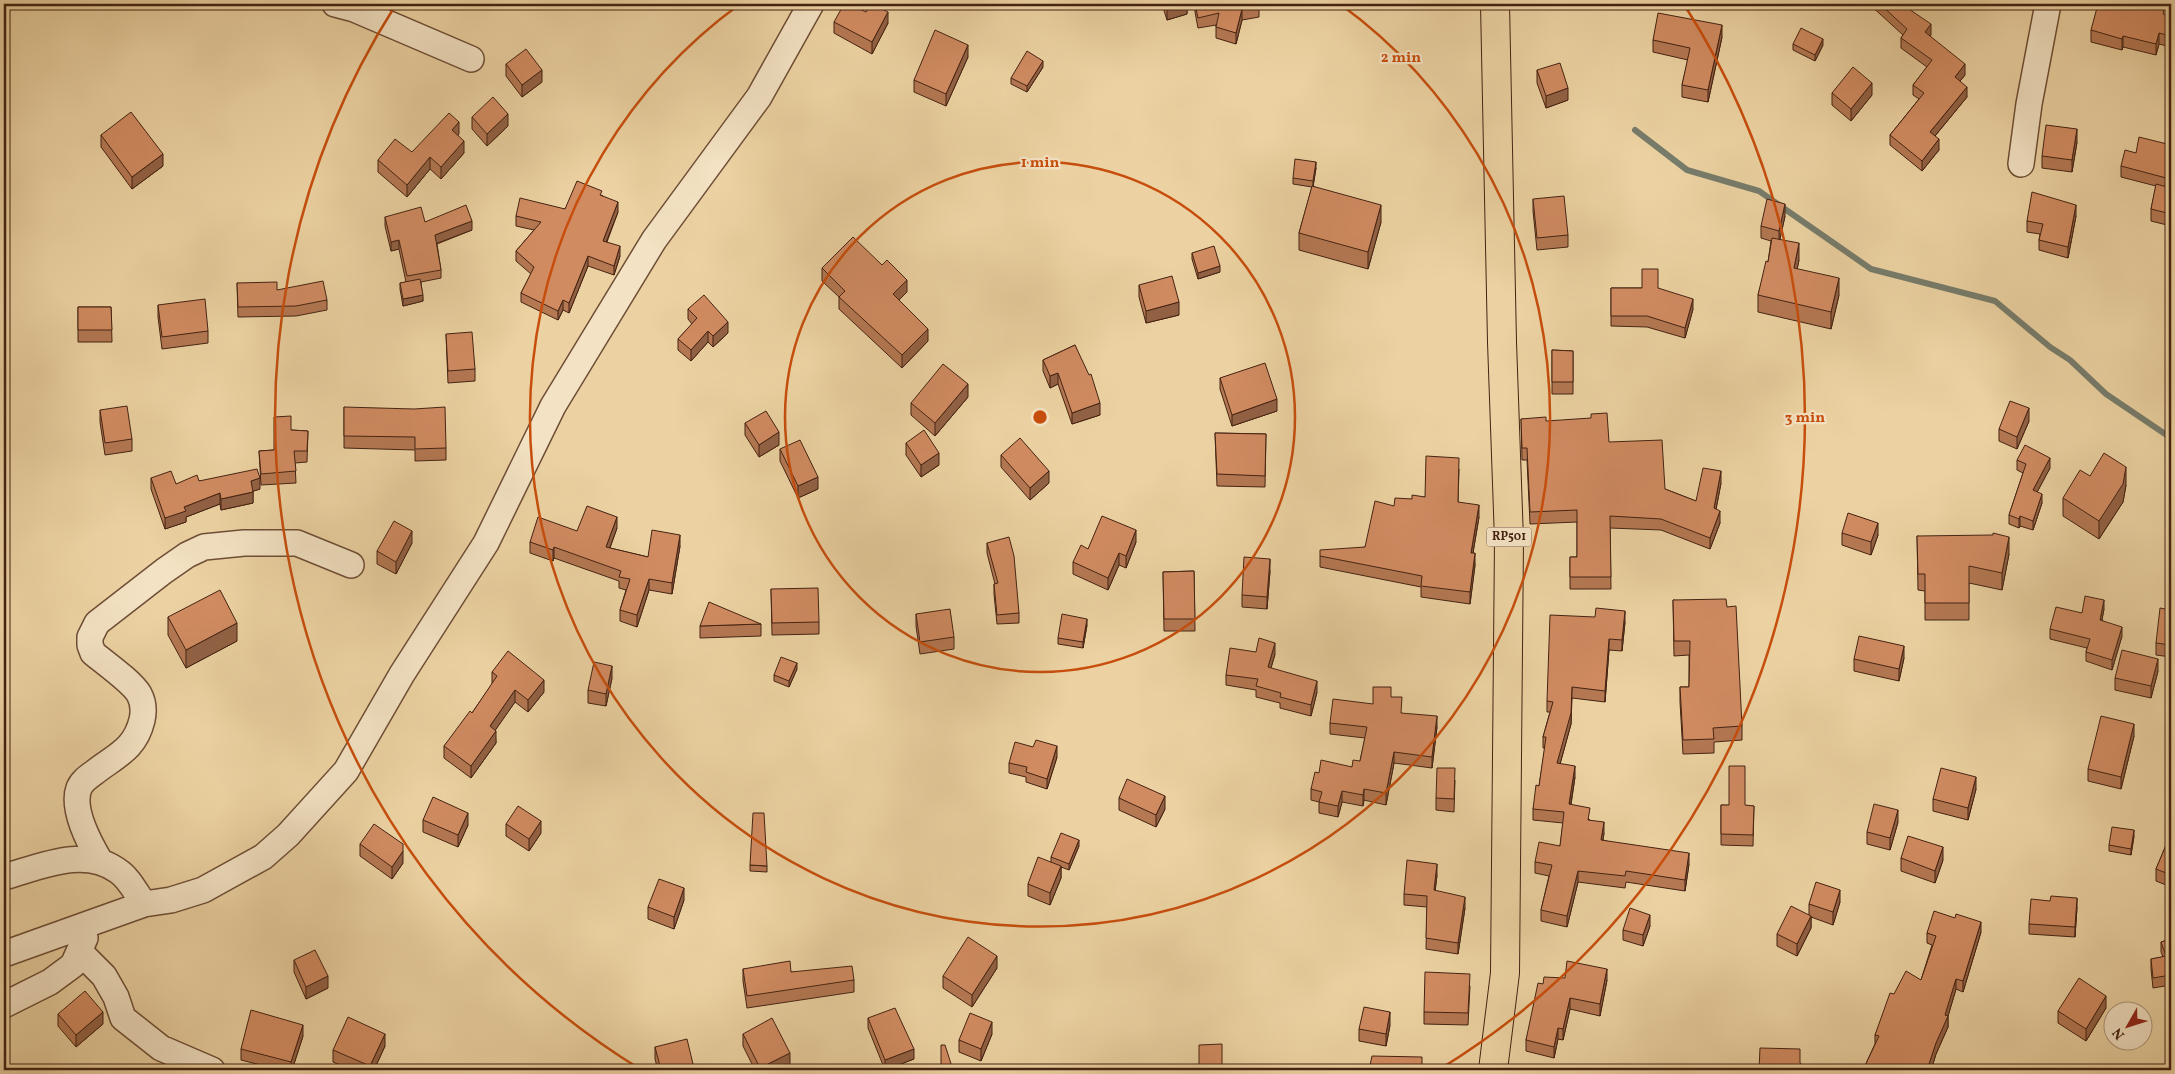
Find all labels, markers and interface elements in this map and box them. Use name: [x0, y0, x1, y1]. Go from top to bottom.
text: 2 min: [1381, 48, 1421, 69]
text: 1 min: [1021, 153, 1059, 174]
centre of rings: [1031, 408, 1049, 426]
text: 3 min: [1785, 408, 1825, 429]
road number: RP501: [1486, 528, 1532, 546]
north arrow: [2102, 1002, 2152, 1052]
text: N: [2108, 1023, 2130, 1043]

